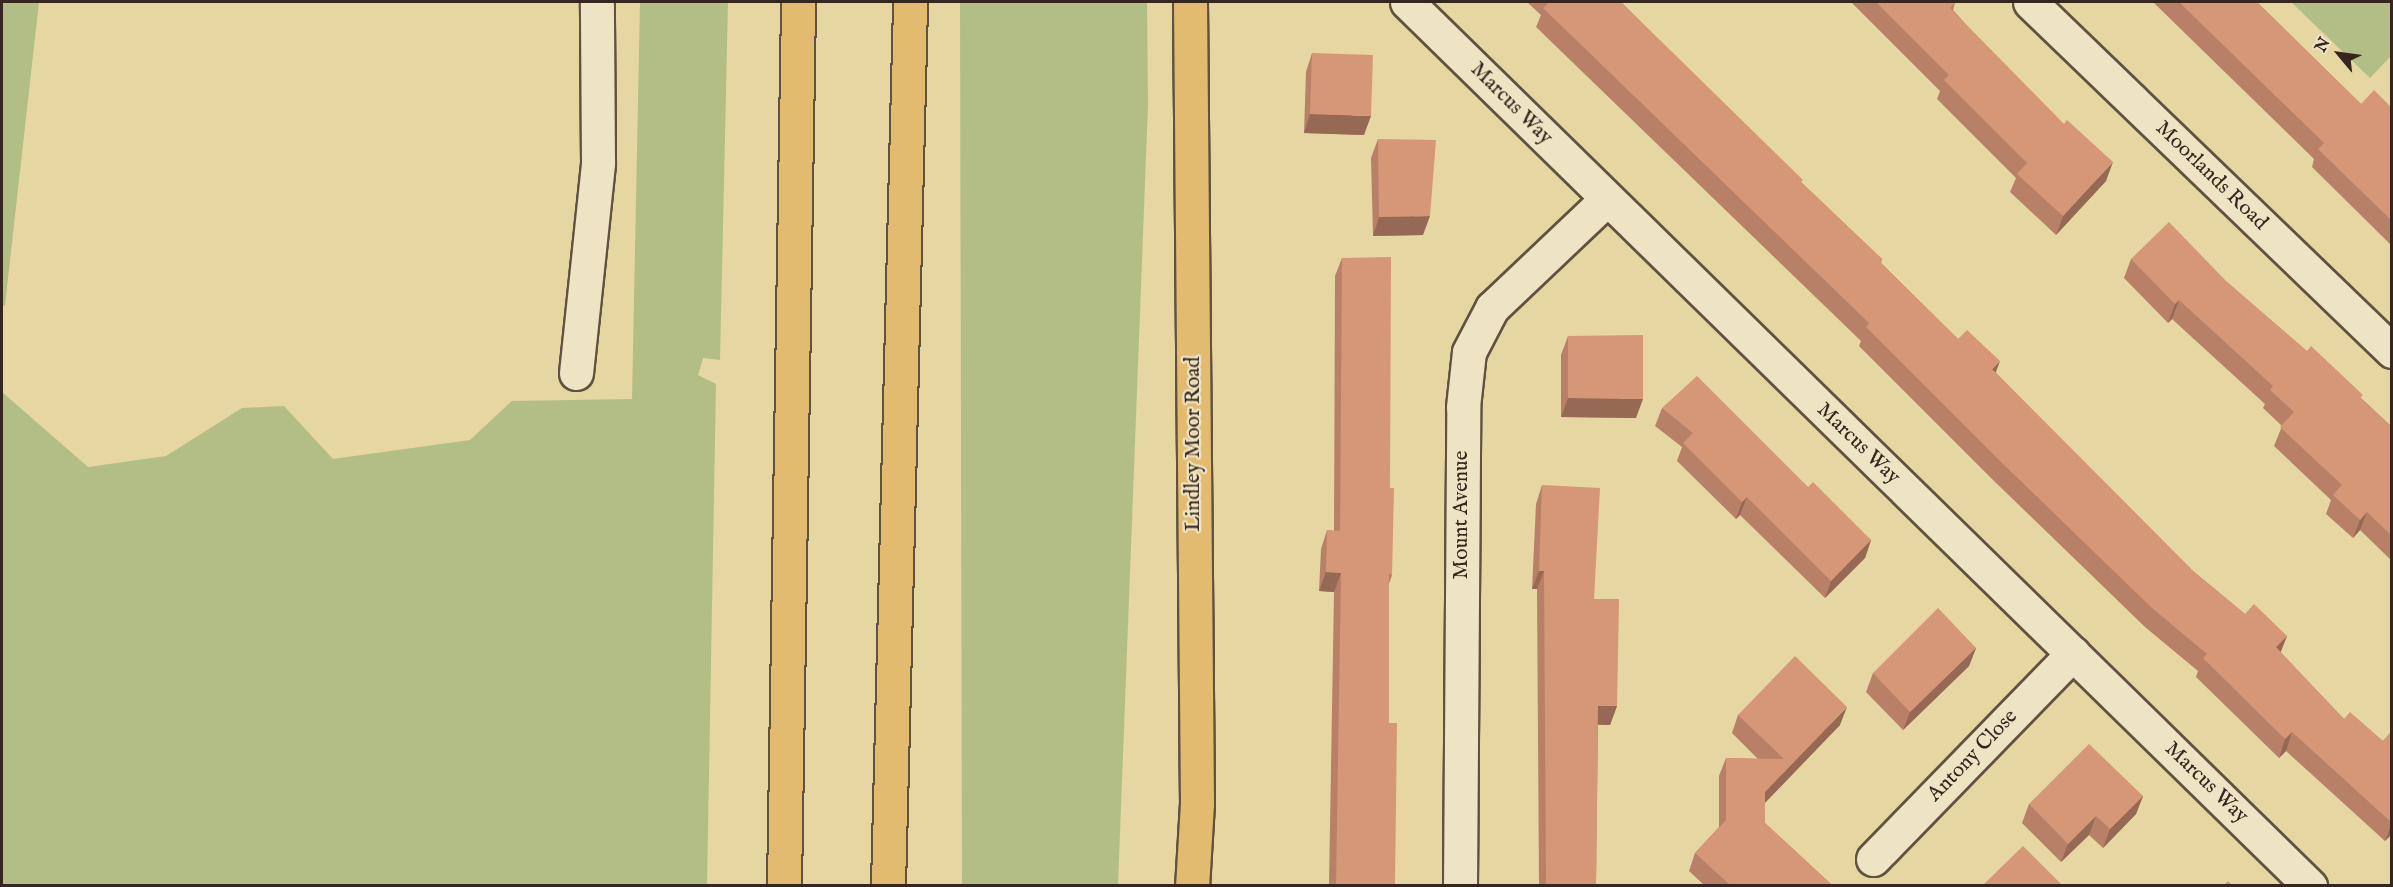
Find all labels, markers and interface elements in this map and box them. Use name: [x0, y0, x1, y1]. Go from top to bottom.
north arrow: [2309, 24, 2369, 84]
text: N: [2311, 34, 2335, 56]
street label: Marcus Way: [1464, 57, 1558, 151]
street label: Moorlands Road: [2150, 116, 2272, 236]
street label: Lindley Moor Road: [1181, 356, 1207, 532]
street label: Marcus Way: [1811, 398, 1905, 490]
street label: Mount Avenue: [1449, 451, 1475, 579]
street label: Antony Close: [1923, 705, 2023, 807]
street label: Marcus Way: [2159, 737, 2253, 829]

